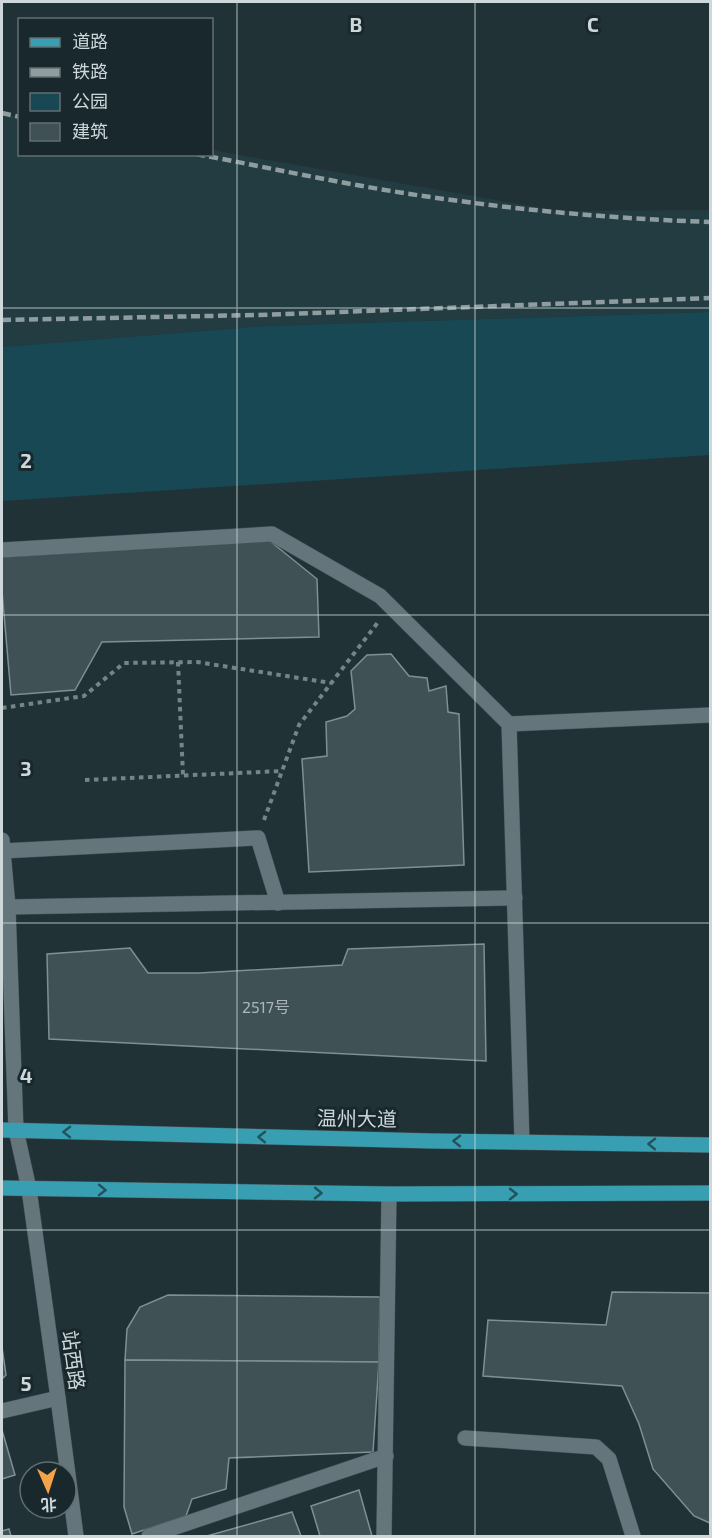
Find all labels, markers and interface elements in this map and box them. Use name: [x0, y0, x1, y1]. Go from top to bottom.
text: B: [350, 12, 362, 36]
text: C: [587, 12, 599, 36]
legend: [18, 18, 213, 156]
text: 道路: [72, 30, 108, 52]
text: 铁路: [72, 60, 108, 82]
text: 公园: [72, 90, 108, 112]
text: 建筑: [72, 120, 108, 142]
text: 2: [20, 448, 32, 472]
text: 3: [20, 756, 32, 780]
house number: 2517号: [242, 997, 290, 1016]
text: 4: [20, 1063, 33, 1087]
street label: 温州大道: [317, 1105, 397, 1131]
one-way arrow: [63, 1125, 72, 1138]
one-way arrow: [258, 1130, 267, 1143]
one-way arrow: [453, 1135, 462, 1147]
one-way arrow: [648, 1138, 657, 1150]
one-way arrow: [97, 1184, 106, 1196]
one-way arrow: [313, 1187, 322, 1199]
one-way arrow: [508, 1188, 517, 1200]
street label: 站西路: [58, 1329, 90, 1391]
text: 5: [20, 1371, 32, 1395]
north arrow: [18, 1460, 78, 1520]
text: 北: [40, 1496, 57, 1515]

